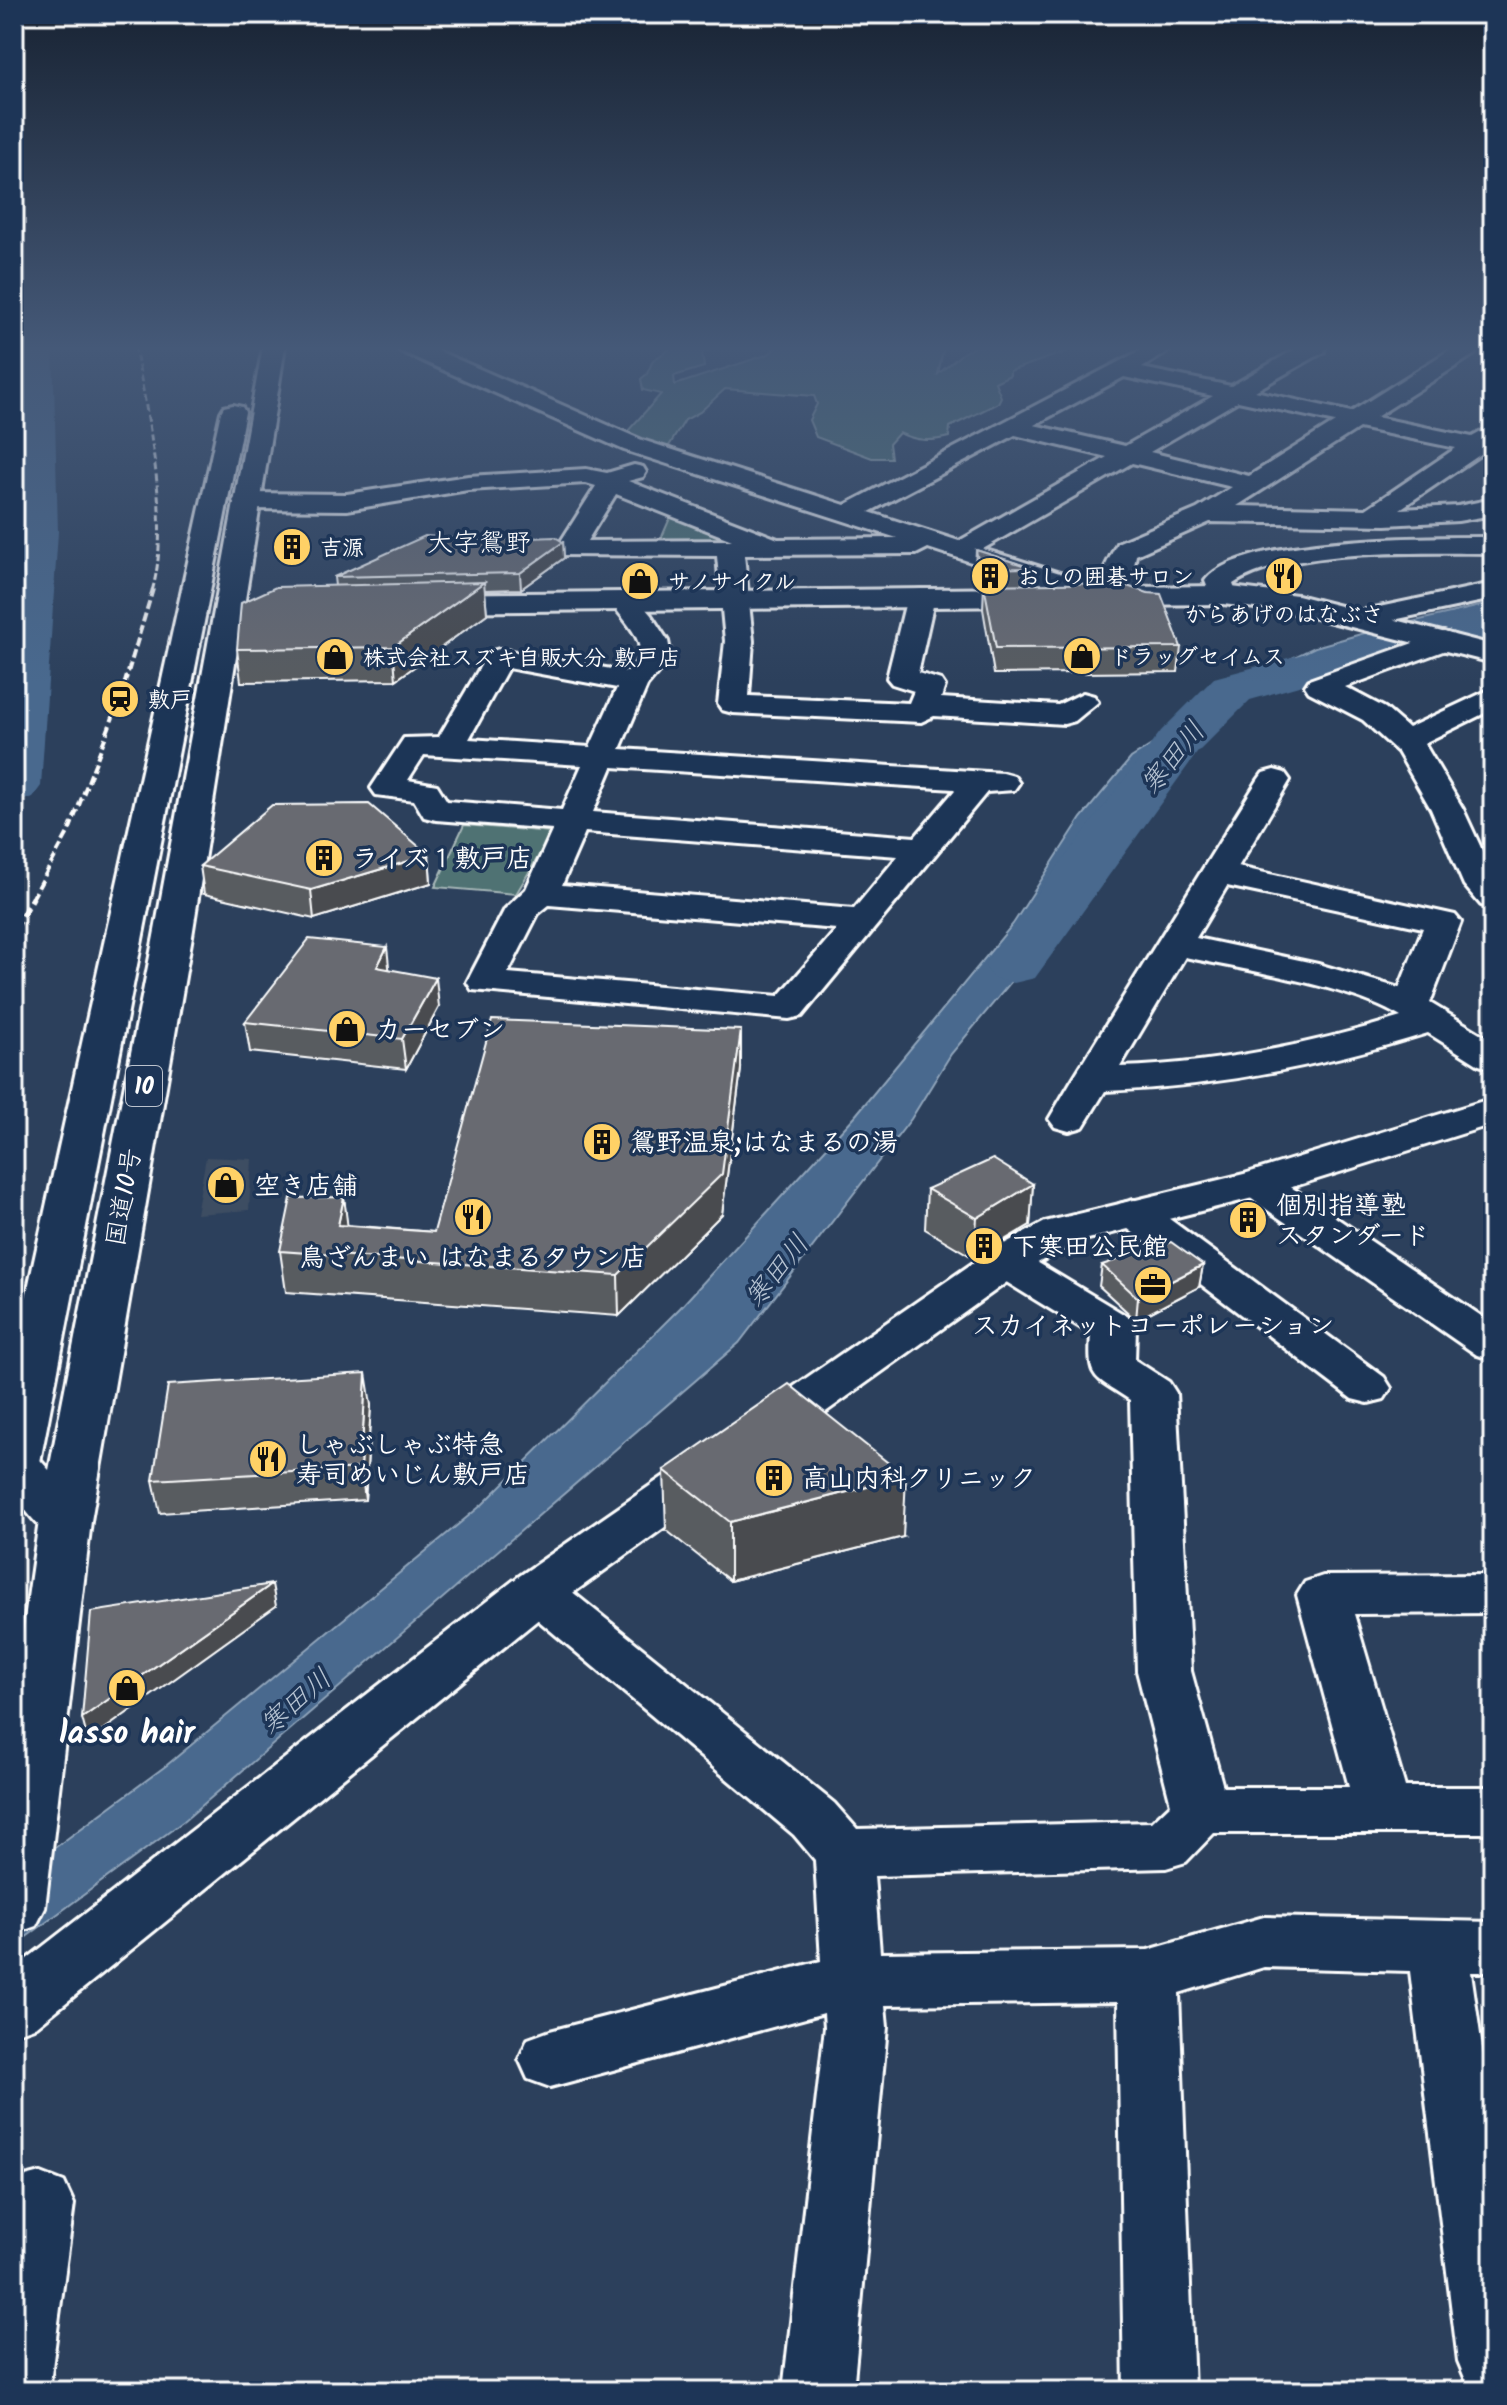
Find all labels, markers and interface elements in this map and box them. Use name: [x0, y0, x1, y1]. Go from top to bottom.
district label: 大字鴛野: [427, 523, 531, 565]
building icon: 吉源: [271, 526, 313, 568]
place label: 吉源: [320, 532, 364, 567]
building icon: おしの囲碁サロン: [969, 555, 1011, 597]
restaurant icon: からあげのはなぶさ: [1263, 555, 1305, 597]
shop icon: サノサイクル: [619, 560, 661, 602]
place label: おしの囲碁サロン: [1018, 561, 1194, 596]
place label: サノサイクル: [668, 566, 796, 601]
place label: からあげのはなぶさ: [1184, 599, 1384, 634]
shop icon: ドラッグセイムス: [1061, 635, 1103, 677]
shop icon: 株式会社スズキ自販大分 敷戸店: [314, 636, 356, 678]
place label: ドラッグセイムス: [1110, 641, 1285, 676]
place label: 株式会社スズキ自販大分 敷戸店: [363, 642, 680, 677]
station icon: 敷戸: [99, 678, 141, 720]
place label: 敷戸: [148, 684, 192, 719]
water label: 寒田川: [1130, 712, 1218, 805]
building icon: ライズ１敷戸店: [303, 837, 345, 879]
place label: ライズ１敷戸店: [352, 839, 532, 881]
shop icon: カーセブン: [326, 1008, 368, 1050]
place label: カーセブン: [375, 1010, 505, 1052]
road number: 10: [126, 1066, 162, 1106]
building icon: 鴛野温泉;はなまるの湯: [581, 1121, 623, 1163]
place label: 鴛野温泉;はなまるの湯: [630, 1123, 898, 1165]
street label: 国道10号: [96, 1145, 154, 1250]
shop icon: 空き店舗: [205, 1164, 247, 1206]
place label: 空き店舗: [254, 1166, 358, 1208]
place label: 個別指導塾 スタンダード: [1276, 1186, 1430, 1258]
restaurant icon: 鳥ざんまい はなまるタウン店: [452, 1196, 494, 1238]
building icon: 個別指導塾 スタンダード: [1227, 1199, 1269, 1241]
water label: 寒田川: [734, 1225, 822, 1318]
building icon: 下寒田公民館: [963, 1225, 1005, 1267]
place label: 下寒田公民館: [1012, 1227, 1168, 1269]
place label: 鳥ざんまい はなまるタウン店: [299, 1238, 647, 1280]
office icon: スカイネットコーポレーション: [1132, 1264, 1174, 1306]
place label: スカイネットコーポレーション: [972, 1306, 1334, 1348]
place label: しゃぶしゃぶ特急 寿司めいじん敷戸店: [296, 1425, 530, 1497]
restaurant icon: しゃぶしゃぶ特急 寿司めいじん敷戸店: [247, 1438, 289, 1480]
building icon: 高山内科クリニック: [753, 1457, 795, 1499]
place label: 高山内科クリニック: [802, 1459, 1036, 1501]
water label: 寒田川: [250, 1658, 343, 1747]
shop icon: lasso hair: [106, 1667, 148, 1709]
place label: lasso hair: [59, 1709, 196, 1760]

